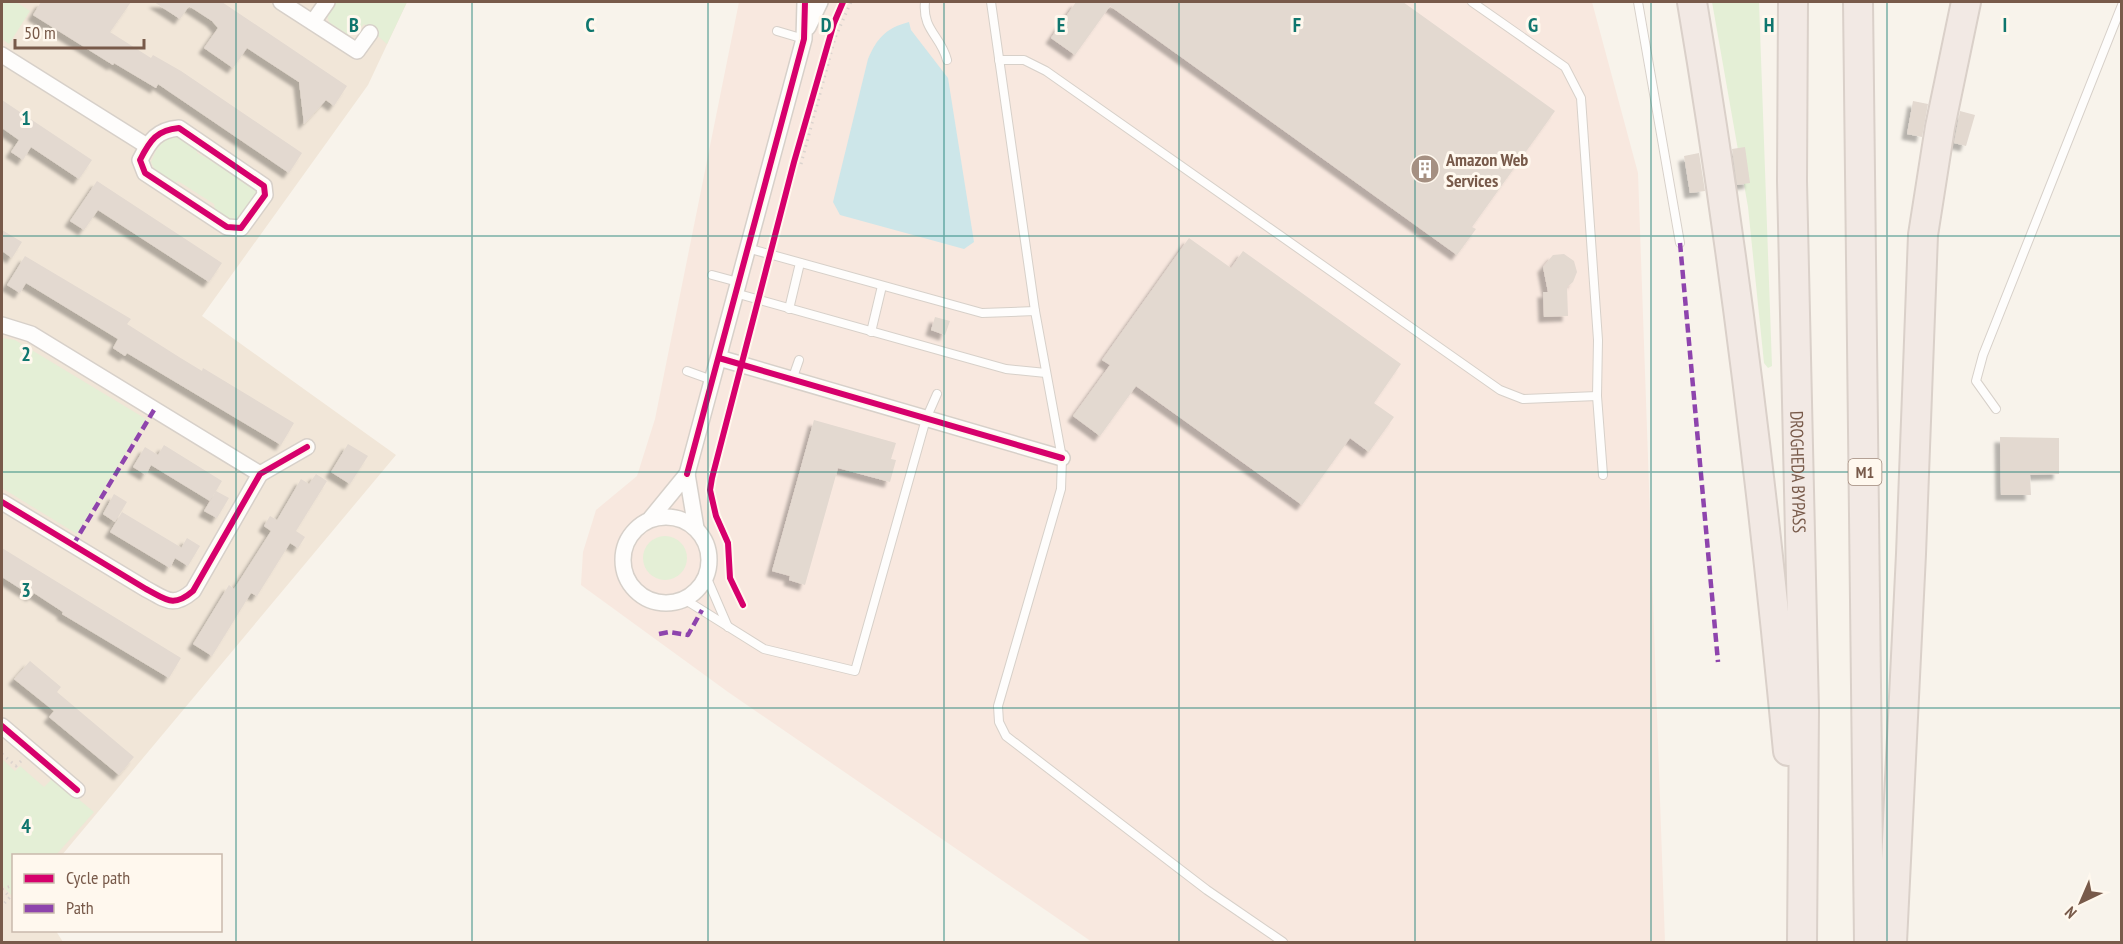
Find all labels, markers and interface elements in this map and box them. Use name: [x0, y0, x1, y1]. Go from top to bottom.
scale bar: [15, 12, 144, 50]
text: B: [349, 12, 359, 38]
text: C: [585, 12, 595, 38]
text: D: [821, 12, 832, 38]
text: E: [1057, 12, 1065, 38]
text: F: [1293, 12, 1301, 38]
text: G: [1528, 12, 1538, 38]
text: H: [1764, 12, 1774, 38]
text: I: [2003, 12, 2007, 38]
text: 50 m: [24, 21, 56, 44]
text: 1: [21, 105, 31, 131]
place label: Amazon Web Services: [1445, 148, 1528, 192]
building icon: Amazon Web Services: [1409, 153, 1441, 185]
text: 2: [21, 341, 31, 367]
street label: DROGHEDA BYPASS: [1786, 410, 1811, 534]
road number: M1: [1848, 459, 1882, 485]
text: 3: [21, 577, 31, 603]
text: 4: [21, 813, 31, 839]
legend: [12, 854, 222, 932]
text: Cycle path: [66, 866, 130, 889]
north arrow: [2051, 872, 2111, 932]
text: Path: [66, 896, 94, 919]
text: N: [2061, 903, 2081, 923]

